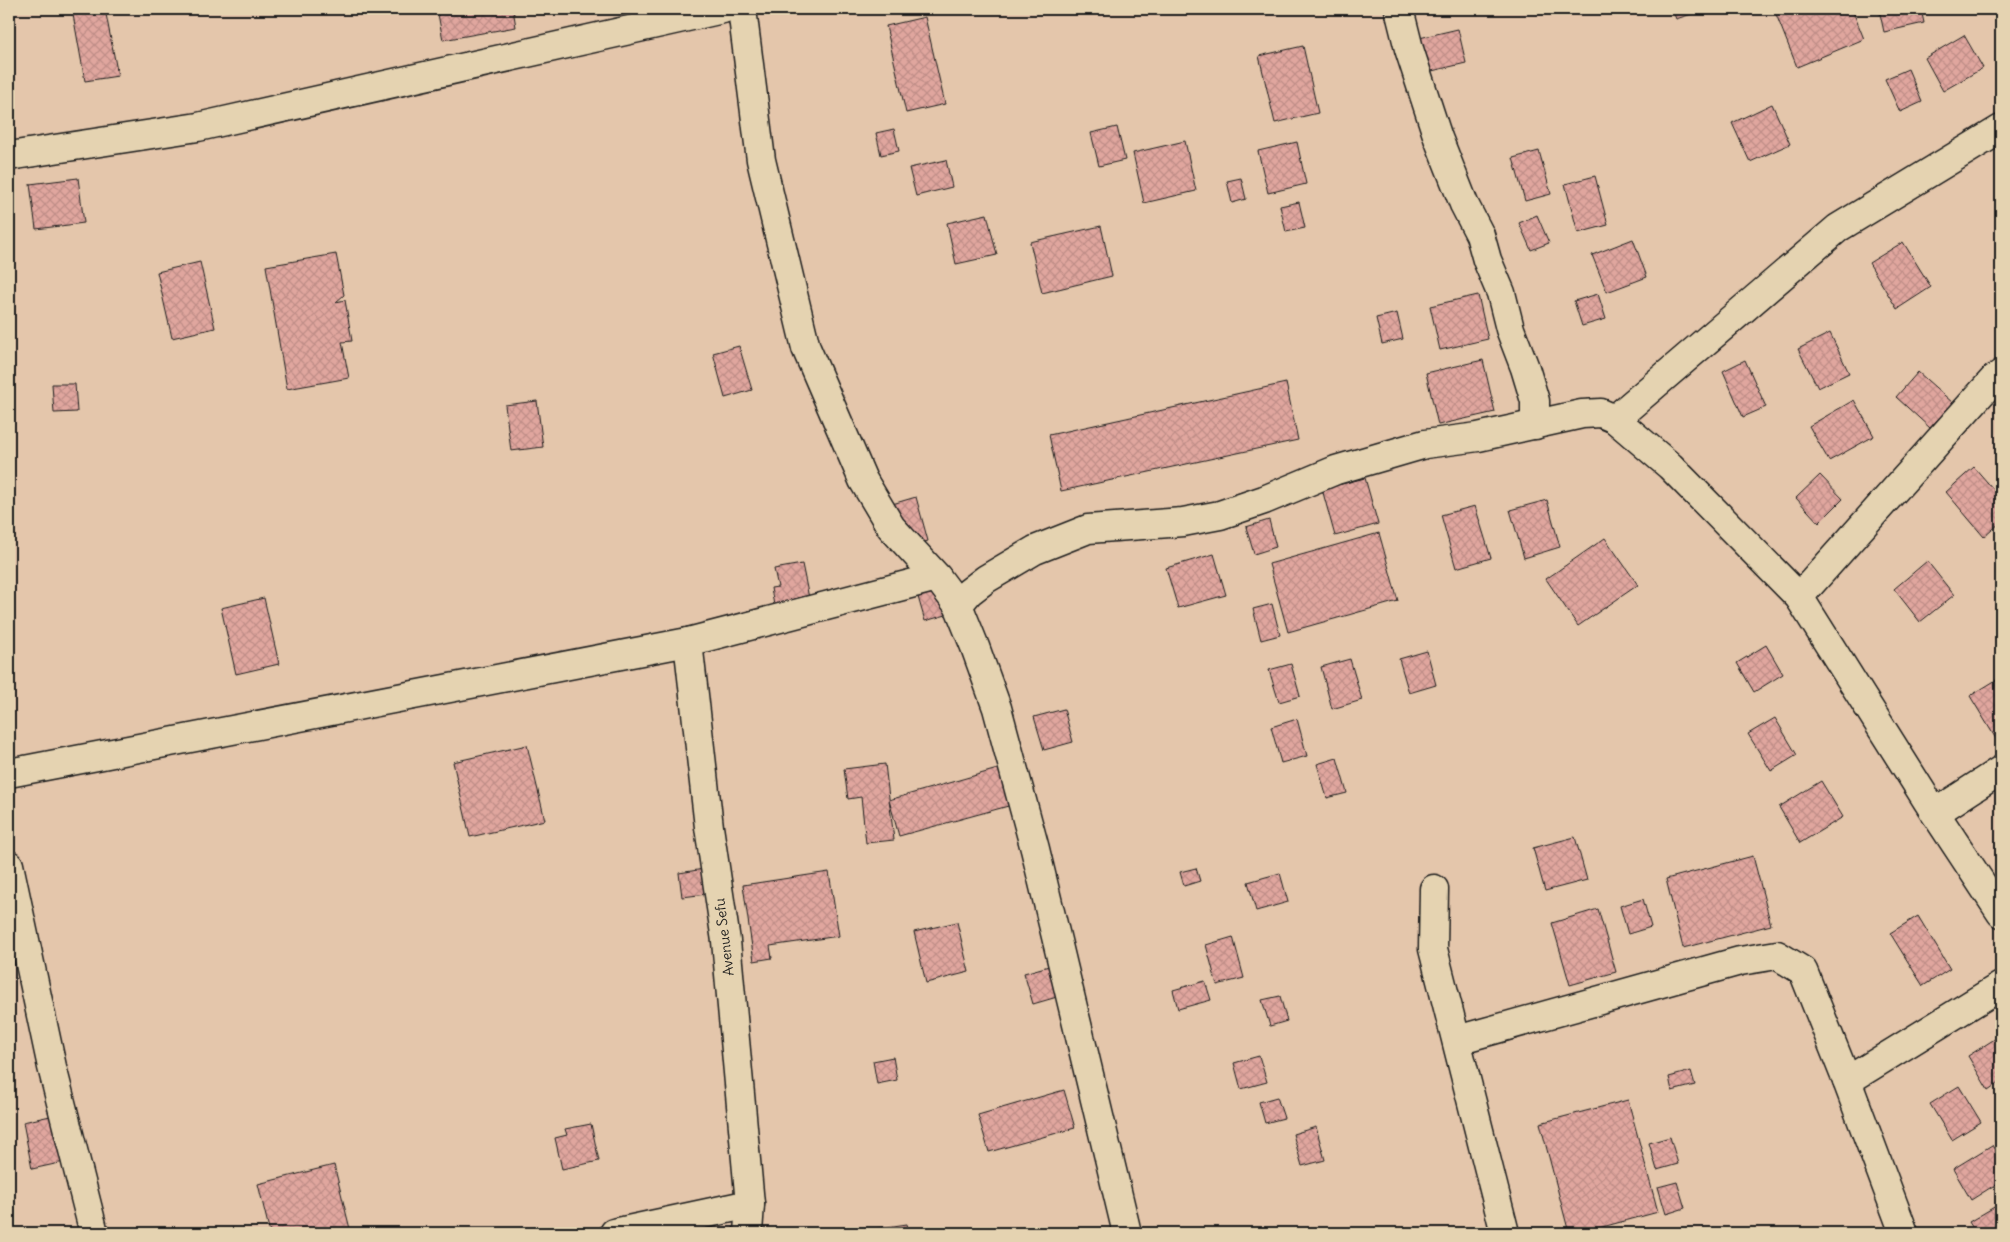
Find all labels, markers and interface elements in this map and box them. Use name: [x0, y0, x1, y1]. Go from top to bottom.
street label: Avenue Sefu: [710, 897, 738, 977]

